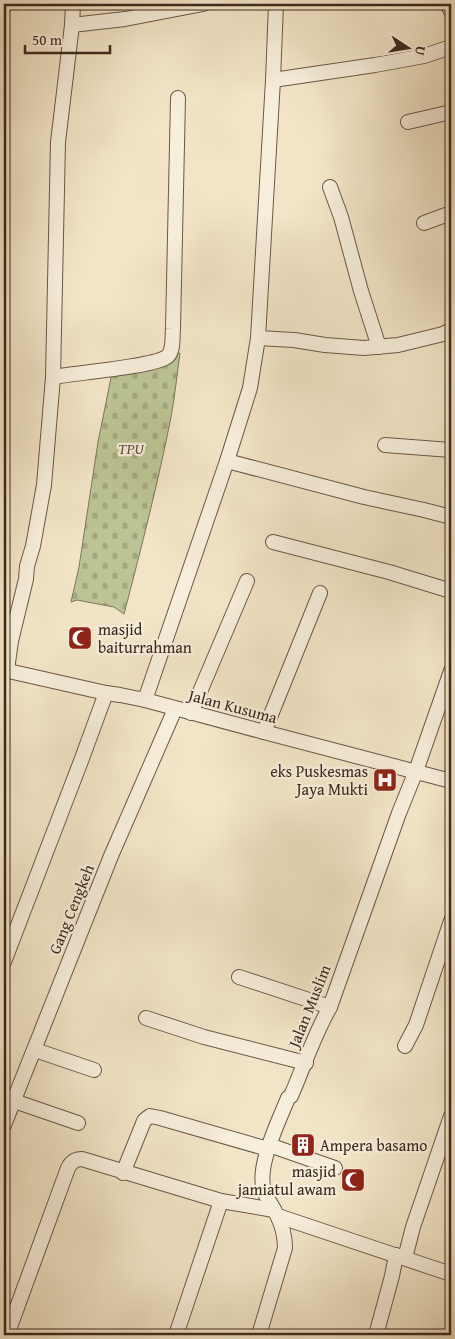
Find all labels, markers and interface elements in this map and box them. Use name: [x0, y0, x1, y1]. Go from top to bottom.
scale bar: [25, 22, 110, 54]
north arrow: [382, 22, 432, 72]
text: 50 m: [32, 29, 63, 50]
text: U: [410, 44, 431, 58]
park label: TPU: [118, 436, 145, 460]
place label: masjid baiturrahman: [98, 617, 192, 659]
mosque icon: masjid baiturrahman: [67, 625, 93, 651]
street label: Jalan Kusuma: [184, 682, 280, 729]
place label: eks Puskesmas Jaya Mukti: [270, 759, 369, 801]
hospital icon: eks Puskesmas Jaya Mukti: [372, 767, 398, 793]
street label: Gang Cengkeh: [42, 860, 100, 957]
street label: Jalan Muslim: [281, 961, 336, 1053]
building icon: Ampera basamo: [290, 1132, 316, 1158]
place label: Ampera basamo: [320, 1133, 427, 1157]
place label: masjid jamiatul awam: [236, 1159, 336, 1201]
mosque icon: masjid jamiatul awam: [340, 1167, 366, 1193]

